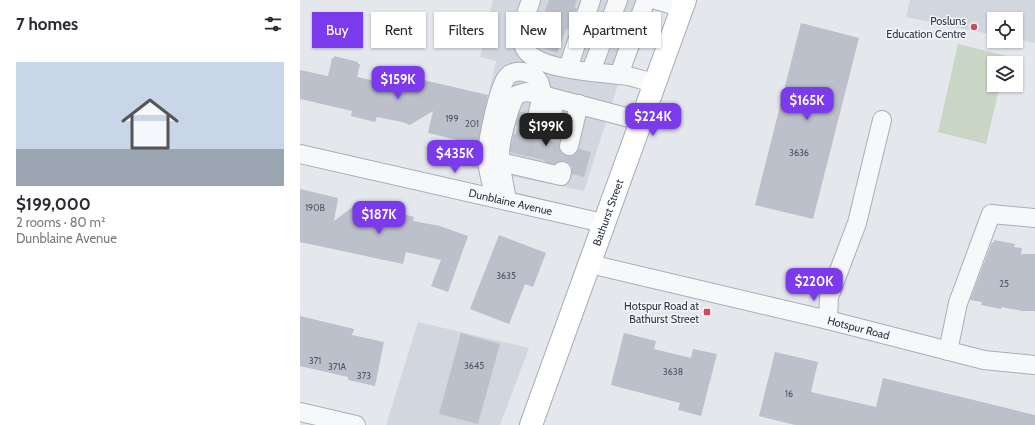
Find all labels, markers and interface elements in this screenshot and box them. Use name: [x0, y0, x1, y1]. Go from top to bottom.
chip: Buy: [312, 12, 363, 48]
chip: Rent: [371, 12, 426, 48]
chip: Filters: [434, 12, 498, 48]
chip: New: [506, 12, 561, 48]
chip: Apartment: [569, 12, 661, 48]
map controls: [987, 12, 1023, 92]
button: locate: [987, 12, 1023, 48]
icon: filters: [262, 13, 284, 35]
text: 7 homes: [16, 14, 78, 34]
place label: Posluns Education Centre: [886, 14, 966, 41]
marker: Posluns Education Centre: [969, 22, 979, 32]
button: layers: [987, 56, 1023, 92]
pin: $159K: [370, 66, 426, 100]
text: $159K: [381, 71, 415, 87]
pin: $165K: [779, 87, 835, 121]
icon: home: [114, 88, 186, 160]
text: $165K: [790, 92, 824, 108]
pin: $224K: [625, 103, 681, 137]
text: $224K: [634, 108, 672, 124]
house number: 199: [445, 113, 459, 124]
pin: $199K: [518, 113, 574, 147]
house number: 201: [465, 118, 479, 129]
text: $199K: [528, 118, 564, 134]
pin: $435K: [427, 140, 483, 174]
text: $435K: [436, 145, 474, 161]
house number: 3636: [789, 147, 809, 158]
street label: Bathurst Street: [590, 177, 627, 248]
street label: Dunblaine Avenue: [467, 186, 554, 218]
text: $199,000: [16, 194, 91, 214]
pin: $187K: [351, 201, 407, 235]
house number: 190B: [305, 202, 325, 213]
text: $187K: [362, 206, 396, 222]
text: 2 rooms · 80 m²: [16, 214, 105, 230]
text: Dunblaine Avenue: [16, 230, 117, 246]
pin: $220K: [786, 268, 842, 302]
house number: 3635: [496, 270, 516, 281]
text: $220K: [795, 273, 833, 289]
house number: 25: [999, 278, 1009, 289]
place label: Hotspur Road at Bathurst Street: [624, 299, 699, 326]
marker: Hotspur Road at Bathurst Street: [702, 307, 712, 317]
street label: Hotspur Road: [826, 313, 891, 343]
house number: 371: [309, 355, 321, 366]
house number: 3645: [464, 360, 484, 371]
house number: 371A: [328, 361, 346, 372]
house number: 3638: [663, 366, 683, 377]
house number: 373: [357, 370, 371, 381]
house number: 16: [785, 388, 793, 399]

